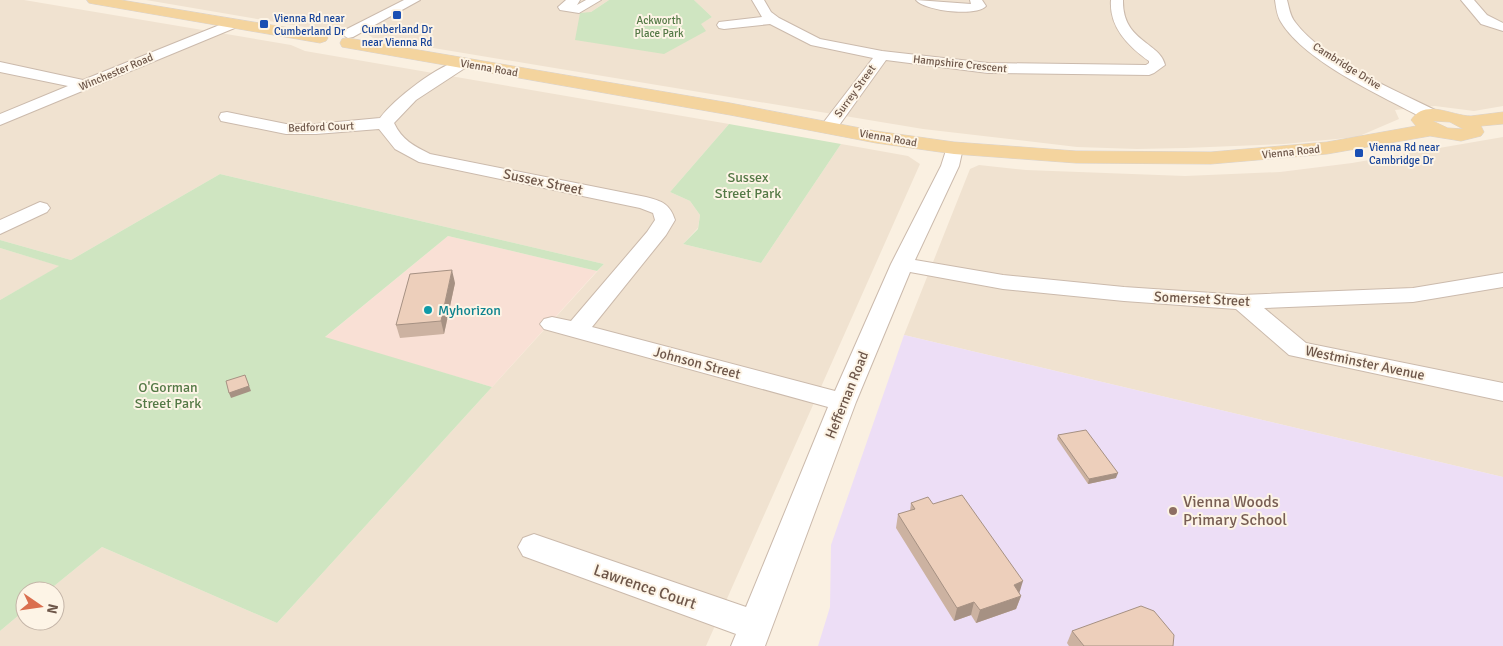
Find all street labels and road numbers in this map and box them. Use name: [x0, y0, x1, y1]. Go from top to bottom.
street label: Cambridge Drive: [1310, 40, 1384, 92]
street label: Winchester Road: [77, 50, 155, 93]
street label: Hampshire Crescent: [912, 53, 1008, 75]
street label: Vienna Road: [459, 57, 519, 79]
street label: Surrey Street: [832, 62, 878, 120]
street label: Bedford Court: [288, 119, 354, 135]
street label: Vienna Road: [858, 127, 918, 149]
street label: Vienna Road: [1261, 142, 1321, 162]
street label: Sussex Street: [502, 165, 584, 199]
street label: Somerset Street: [1154, 288, 1250, 310]
street label: Westminster Avenue: [1304, 342, 1426, 384]
street label: Johnson Street: [652, 343, 742, 383]
street label: Heffernan Road: [822, 349, 872, 441]
street label: Lawrence Court: [591, 560, 699, 614]

